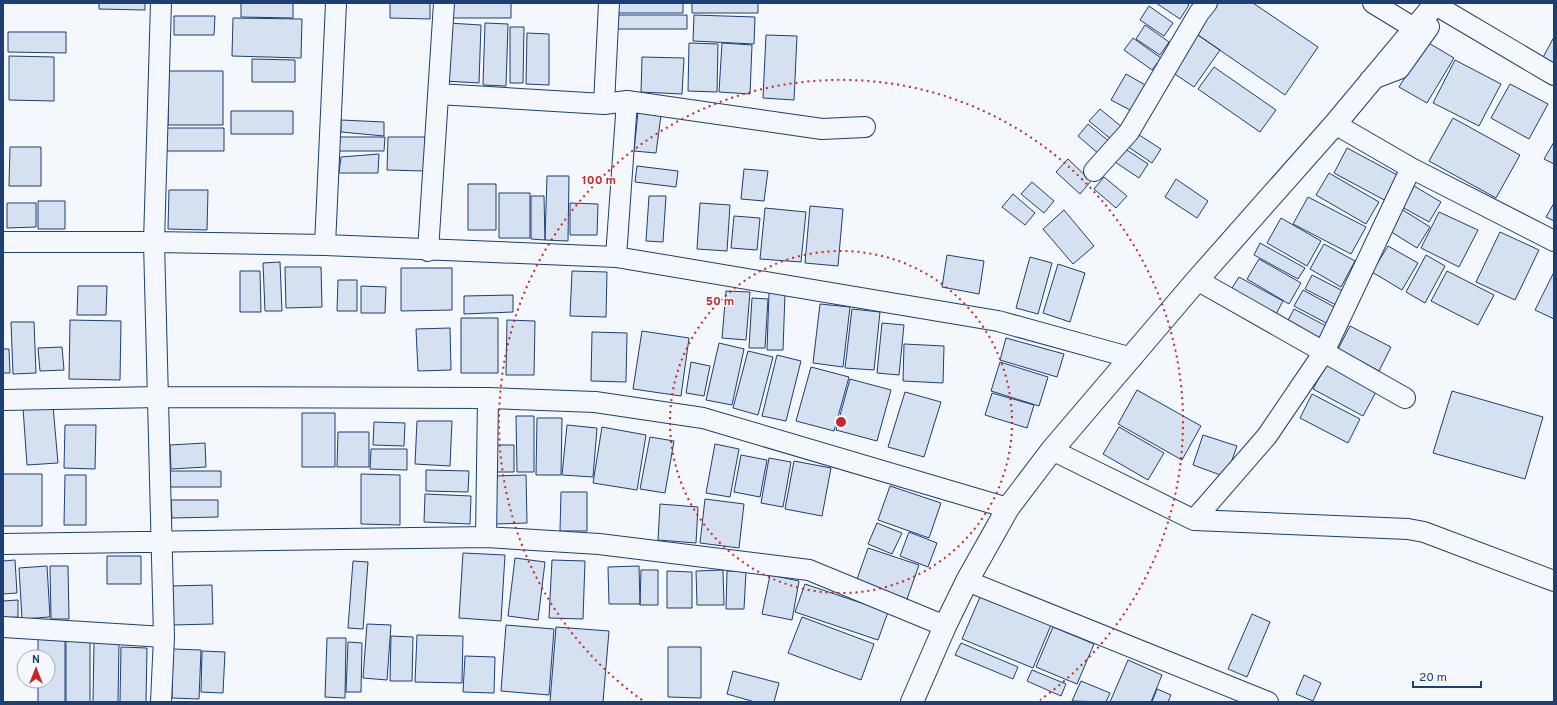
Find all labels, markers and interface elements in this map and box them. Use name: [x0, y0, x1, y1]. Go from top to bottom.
text: 100 m: [582, 173, 616, 189]
text: 50 m: [706, 294, 734, 310]
centre of rings: [834, 415, 848, 429]
north arrow: [16, 649, 56, 689]
text: N: [32, 653, 40, 667]
scale bar: [1413, 663, 1481, 689]
text: 20 m: [1419, 670, 1447, 686]

